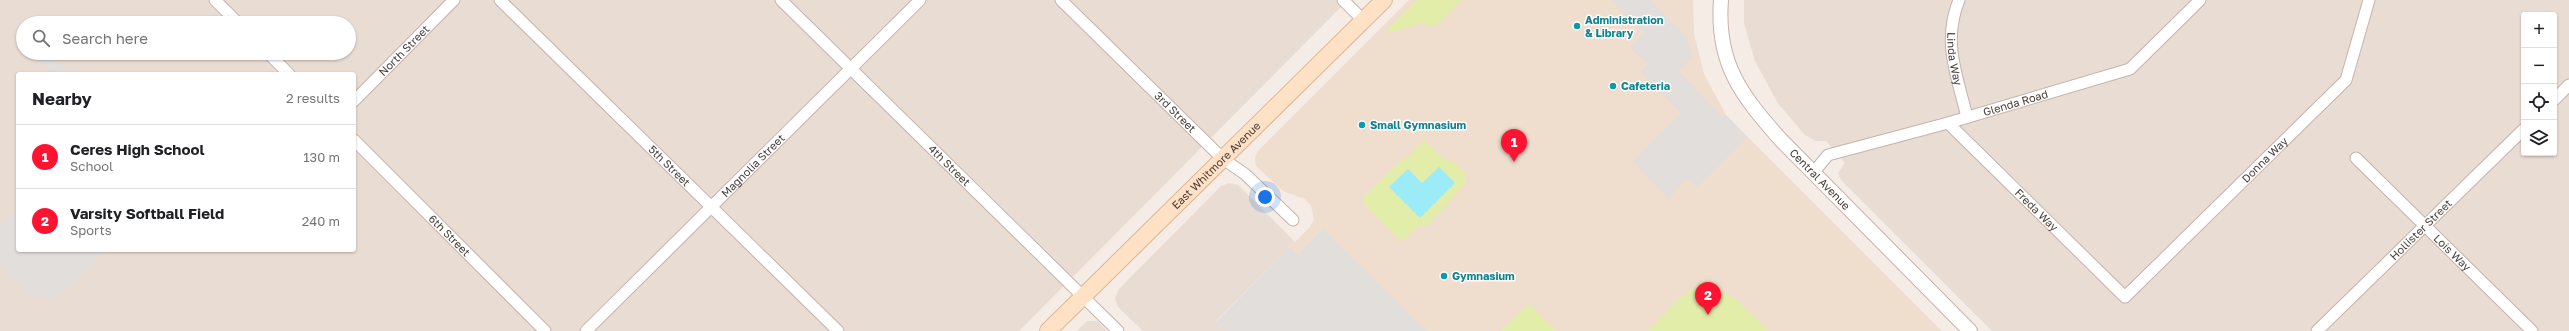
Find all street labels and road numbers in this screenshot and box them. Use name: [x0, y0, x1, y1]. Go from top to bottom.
street label: North Street: [376, 22, 431, 78]
street label: Linda Way: [1945, 32, 1965, 87]
street label: Glenda Road: [1981, 87, 2049, 118]
street label: 3rd Street: [1152, 89, 1199, 135]
street label: East Whitmore Avenue: [1169, 119, 1263, 211]
street label: Magnolia Street: [718, 131, 787, 199]
street label: Donna Way: [2239, 134, 2290, 185]
street label: 5th Street: [646, 142, 693, 189]
street label: 4th Street: [926, 142, 973, 188]
street label: Central Avenue: [1787, 146, 1853, 212]
street label: Freda Way: [2013, 186, 2061, 234]
street label: Hollister Street: [2387, 196, 2454, 262]
street label: 6th Street: [426, 212, 473, 259]
street label: Lois Way: [2431, 231, 2474, 273]

